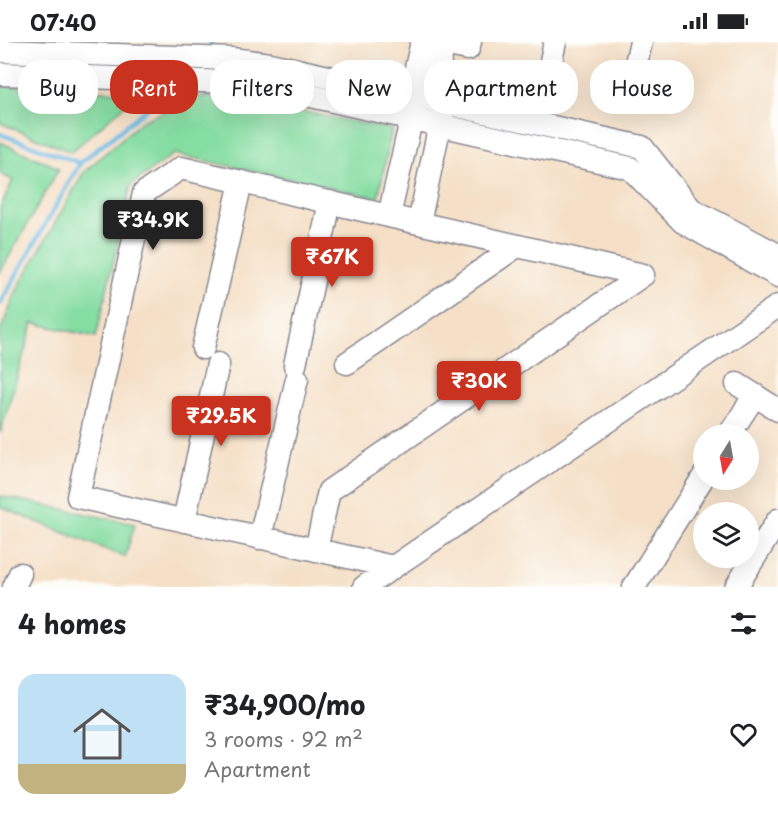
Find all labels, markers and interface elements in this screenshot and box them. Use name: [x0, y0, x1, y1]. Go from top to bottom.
text: 07:40: [30, 5, 96, 38]
chip: Buy: [18, 60, 98, 114]
chip: Rent: [110, 60, 198, 114]
chip: Filters: [210, 60, 314, 114]
chip: New: [326, 60, 412, 114]
chip: Apartment: [424, 60, 578, 114]
chip: House: [590, 60, 694, 114]
pin: ₹34.9K: [104, 200, 202, 251]
text: ₹34.9K: [117, 204, 189, 234]
pin: ₹67K: [296, 237, 368, 288]
text: ₹67K: [305, 241, 359, 271]
pin: ₹30K: [443, 361, 515, 412]
text: ₹30K: [451, 365, 507, 395]
pin: ₹29.5K: [172, 396, 270, 447]
text: ₹29.5K: [186, 400, 256, 430]
north arrow: [693, 424, 759, 490]
map controls: [693, 424, 759, 568]
button: layers: [693, 502, 759, 568]
text: 4 homes: [18, 604, 126, 643]
icon: filters: [727, 607, 760, 640]
text: ₹34,900/mo: [204, 685, 365, 724]
icon: home: [66, 698, 138, 770]
icon: heart: [727, 718, 760, 751]
text: 3 rooms · 92 m²: [204, 724, 363, 754]
text: Apartment: [204, 754, 311, 784]

